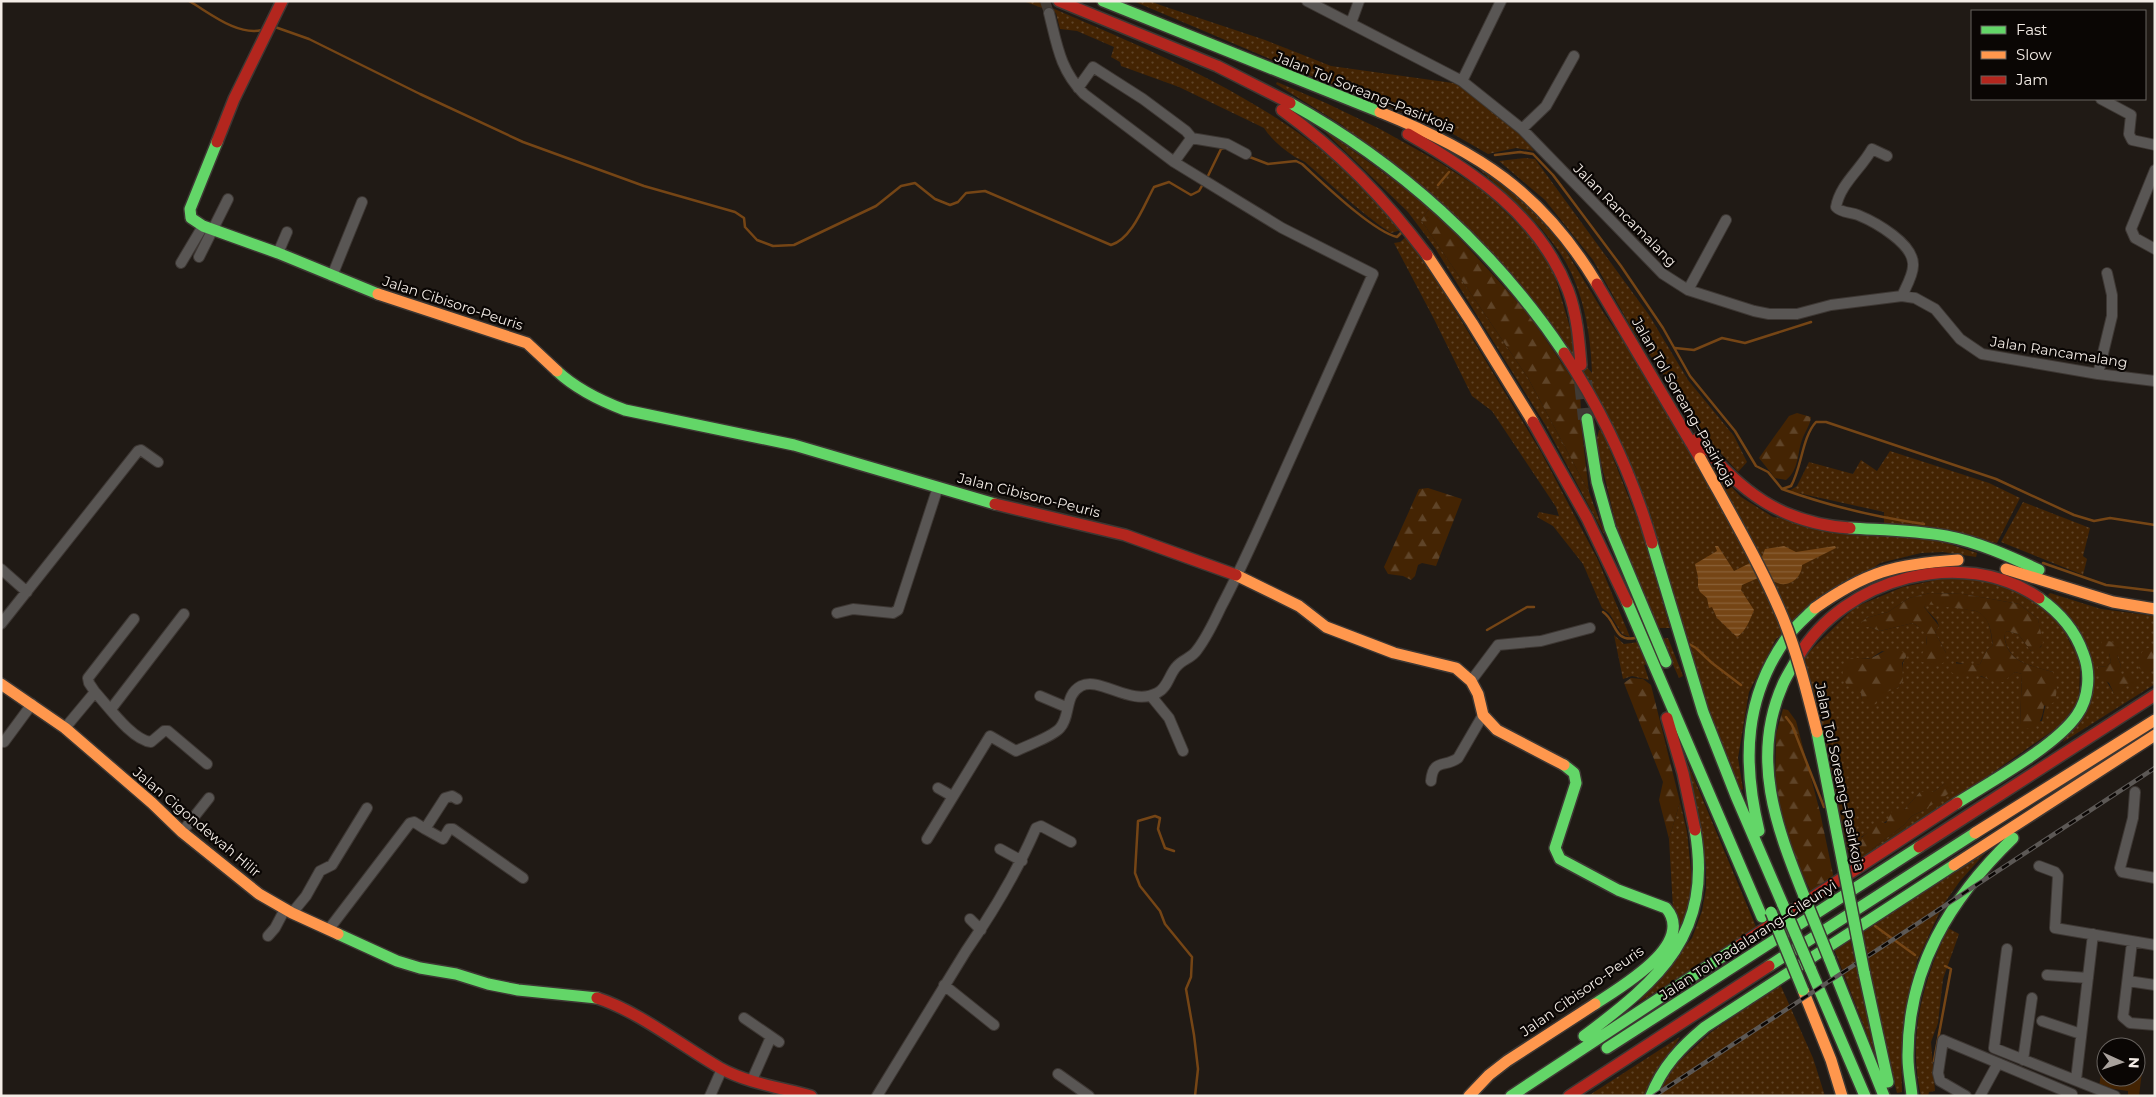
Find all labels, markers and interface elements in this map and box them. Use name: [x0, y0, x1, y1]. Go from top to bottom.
legend: [1971, 10, 2146, 100]
text: Fast: [2016, 20, 2047, 39]
text: Slow: [2016, 45, 2052, 64]
street label: Jalan Tol Soreang–Pasirkoja: [1271, 47, 1458, 136]
text: Jam: [2015, 70, 2048, 89]
street label: Jalan Rancamalang: [1569, 159, 1680, 270]
street label: Jalan Cibisoro-Peuris: [380, 271, 526, 334]
street label: Jalan Tol Soreang–Pasirkoja: [1628, 313, 1740, 490]
street label: Jalan Rancamalang: [1988, 332, 2129, 372]
street label: Jalan Cibisoro-Peuris: [955, 468, 1102, 521]
street label: Jalan Tol Soreang–Pasirkoja: [1811, 680, 1869, 873]
street label: Jalan Cigondewah Hilir: [129, 763, 265, 881]
street label: Jalan Tol Padalarang–Cileunyi: [1655, 876, 1840, 1005]
street label: Jalan Cibisoro-Peuris: [1516, 942, 1647, 1041]
north arrow: [2096, 1037, 2146, 1087]
text: N: [2125, 1057, 2143, 1069]

